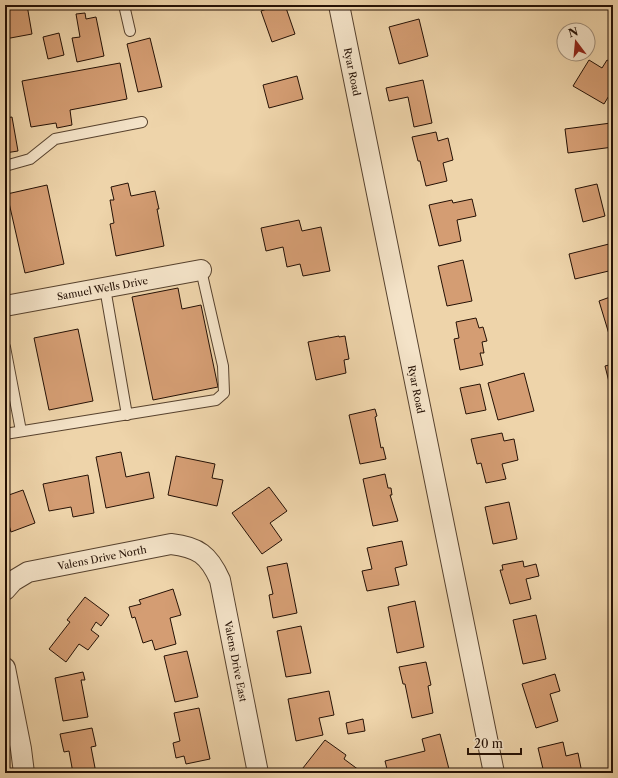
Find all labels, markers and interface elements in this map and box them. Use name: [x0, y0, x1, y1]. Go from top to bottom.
north arrow: [556, 22, 596, 62]
text: N: [567, 24, 580, 40]
street label: Ryar Road: [341, 46, 364, 97]
street label: Samuel Wells Drive: [56, 273, 149, 303]
street label: Ryar Road: [405, 364, 428, 415]
street label: Valens Drive North: [55, 542, 148, 573]
street label: Valens Drive East: [222, 619, 250, 703]
scale bar: [468, 730, 521, 756]
text: 20 m: [474, 736, 503, 751]

